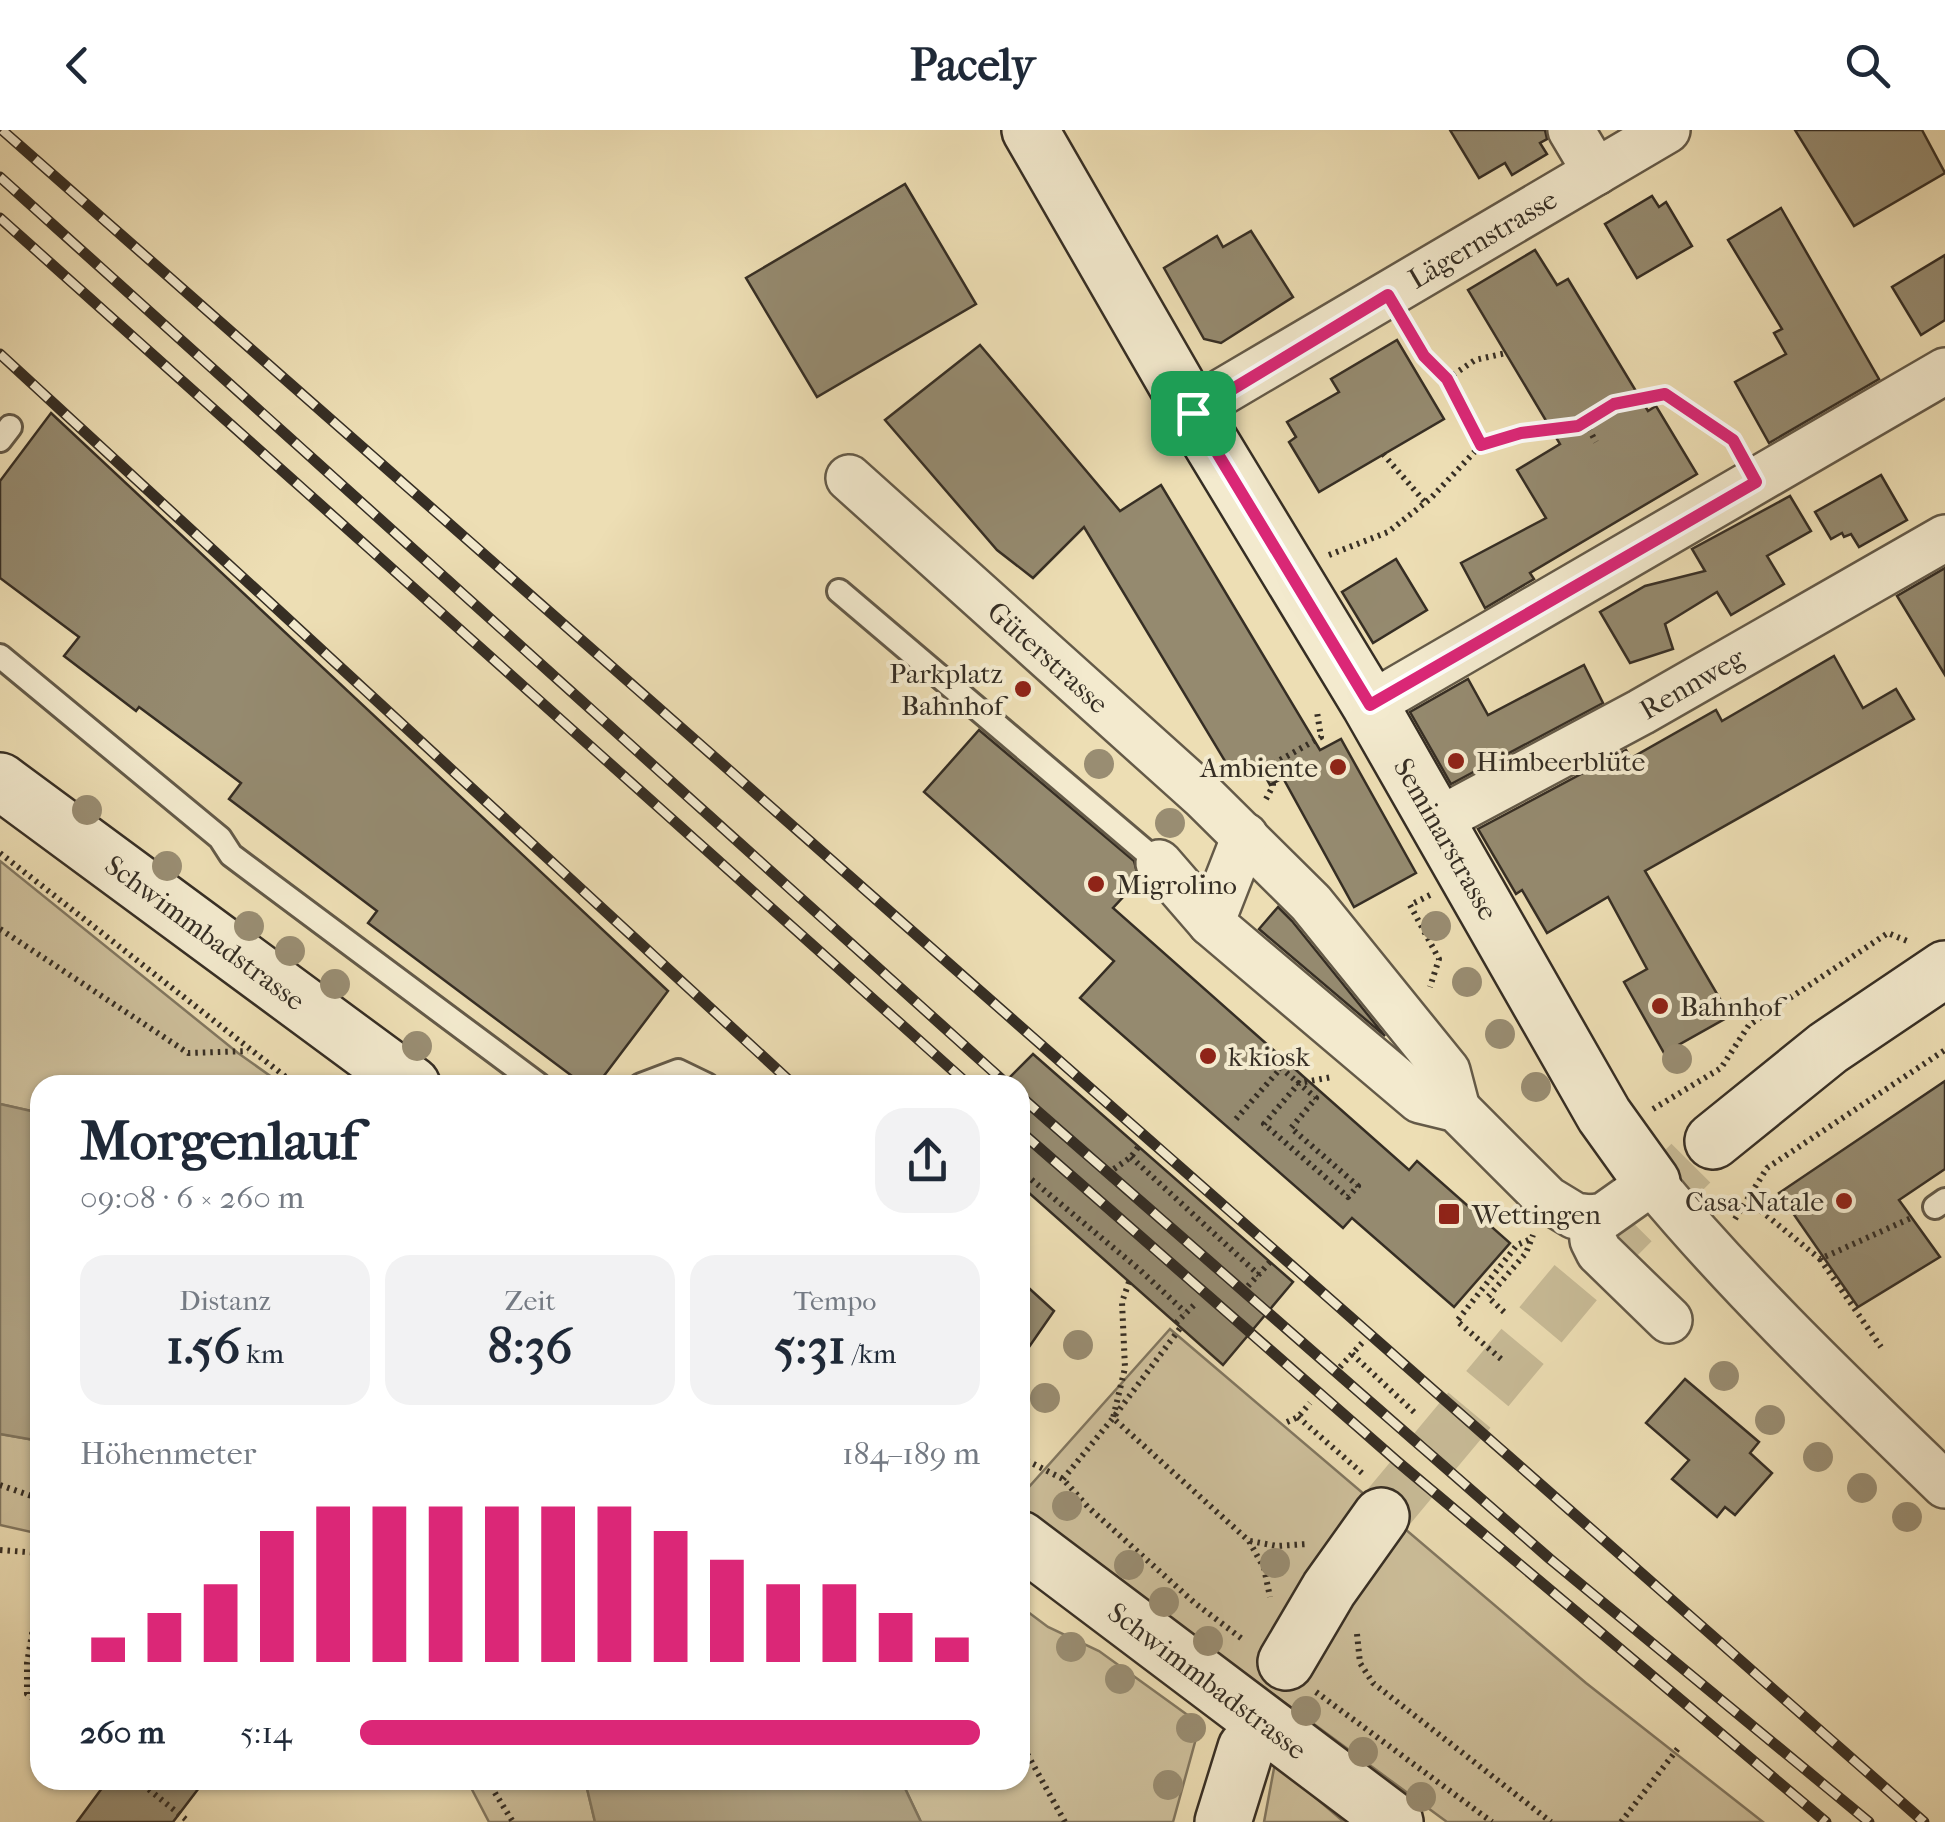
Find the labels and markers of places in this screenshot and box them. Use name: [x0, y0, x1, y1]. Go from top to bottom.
pin: [1151, 371, 1236, 456]
place label: Parkplatz Bahnhof: [889, 657, 1009, 722]
marker: Parkplatz Bahnhof: [1012, 678, 1034, 700]
place label: Himbeerblüte: [1476, 745, 1646, 778]
marker: Himbeerblüte: [1445, 750, 1467, 772]
place label: Ambiente: [1199, 751, 1318, 784]
marker: Ambiente: [1327, 756, 1349, 778]
place label: Migrolino: [1116, 868, 1237, 901]
marker: Migrolino: [1085, 873, 1107, 895]
place label: Bahnhof: [1680, 990, 1788, 1023]
marker: Bahnhof: [1649, 995, 1671, 1017]
place label: k kiosk: [1228, 1040, 1310, 1073]
marker: k kiosk: [1197, 1045, 1219, 1067]
place label: Casa Natale: [1685, 1185, 1824, 1218]
marker: Casa Natale: [1833, 1190, 1855, 1212]
place label: Wettingen: [1471, 1198, 1601, 1231]
marker: Wettingen: [1436, 1201, 1462, 1227]

